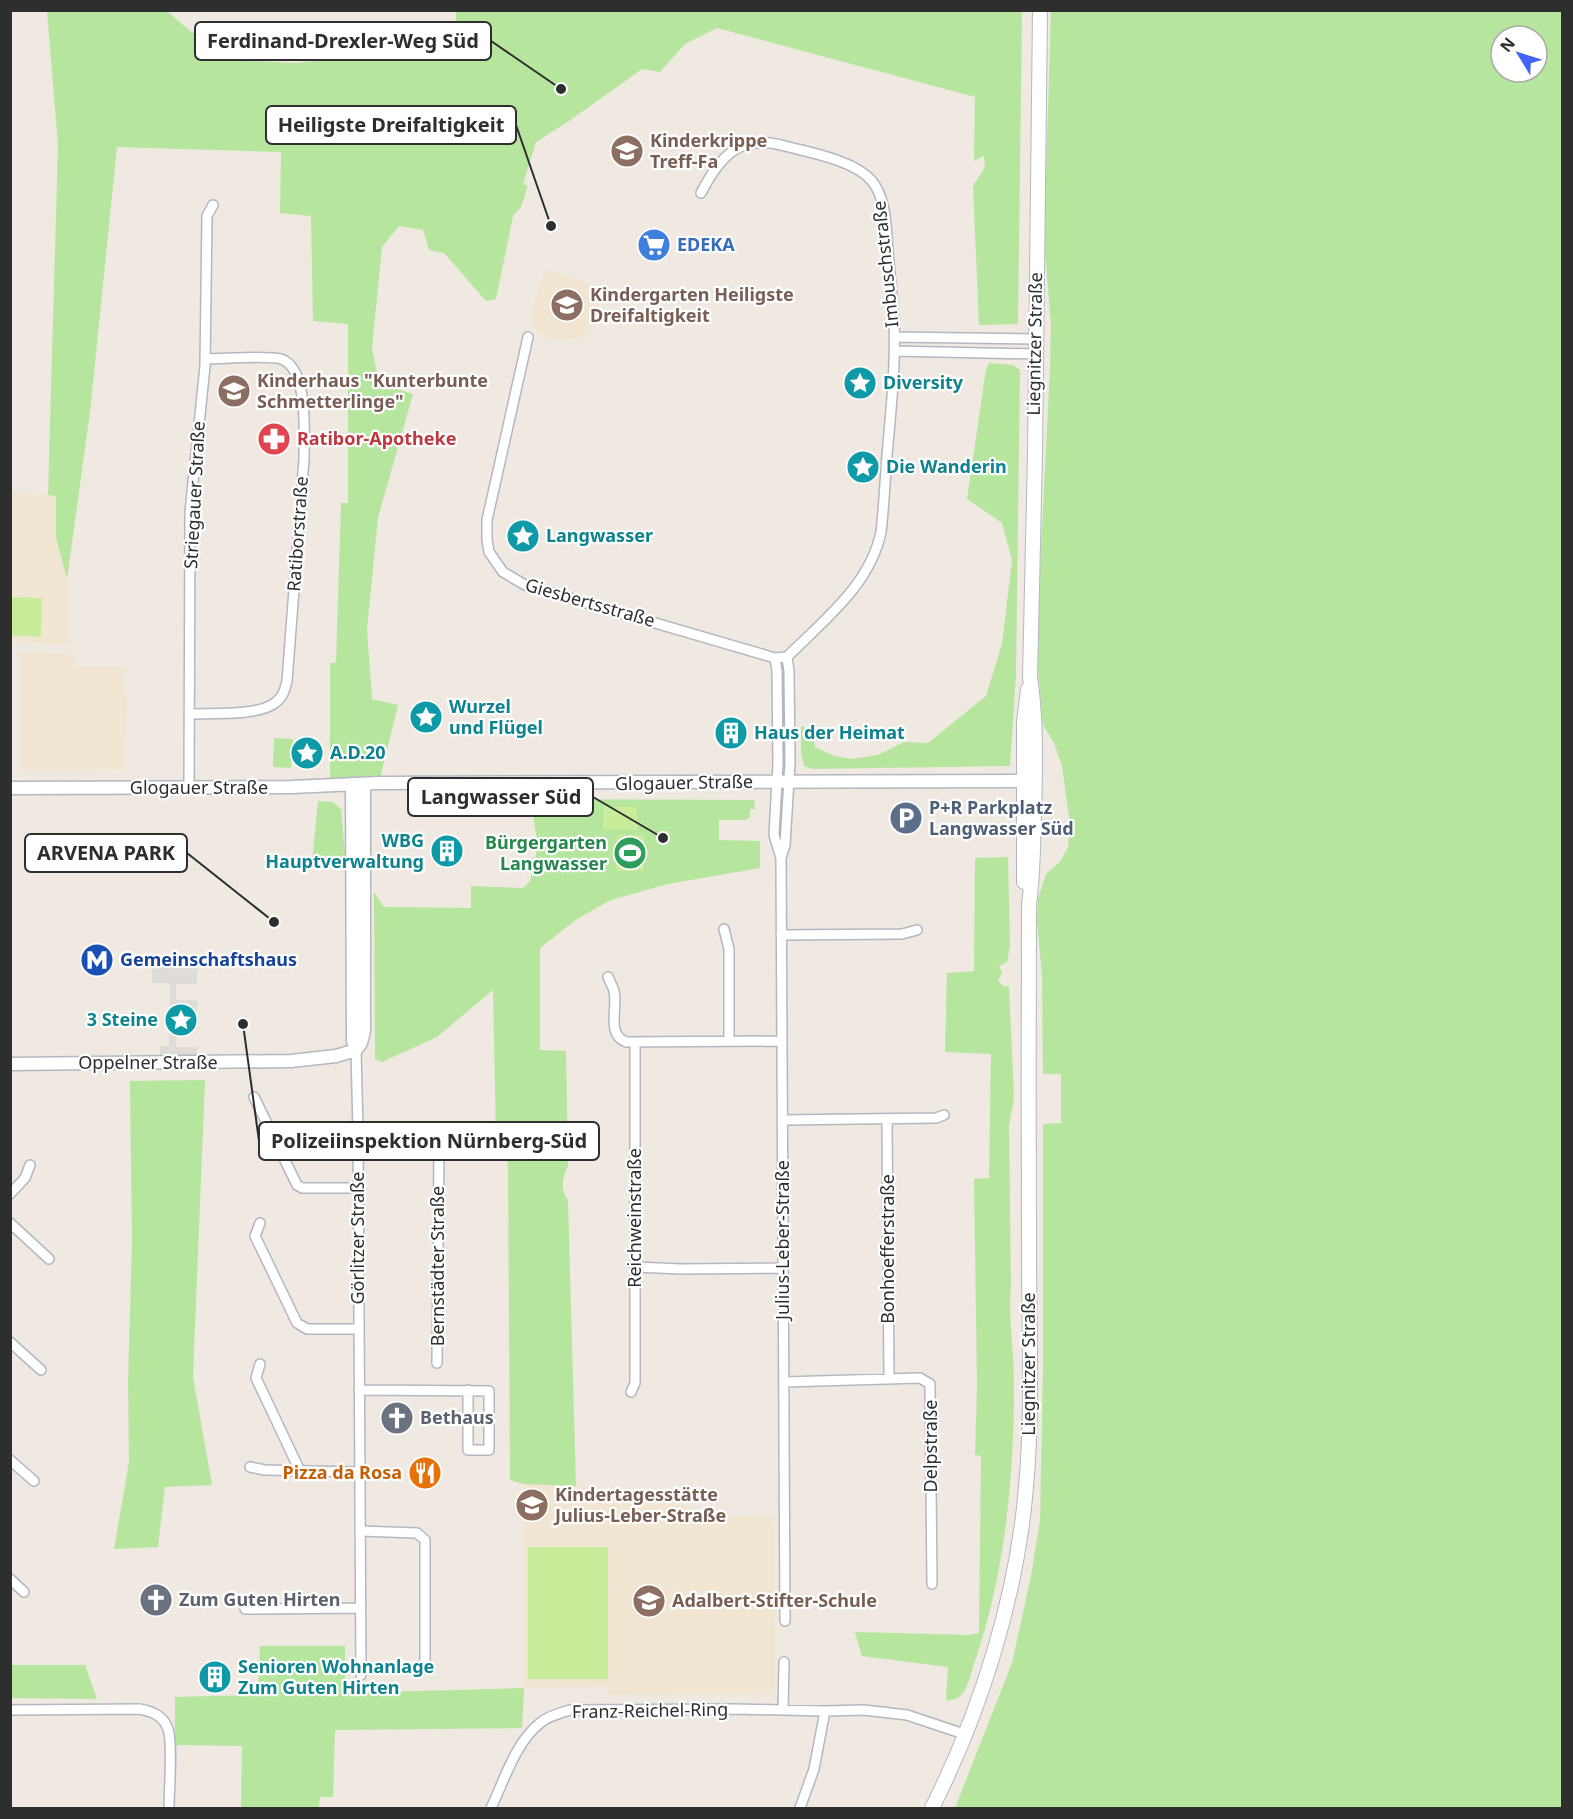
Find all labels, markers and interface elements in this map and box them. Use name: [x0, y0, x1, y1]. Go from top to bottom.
callout: Ferdinand-Drexler-Weg Süd: [195, 22, 491, 60]
north arrow: [1489, 24, 1549, 84]
text: Ferdinand-Drexler-Weg Süd: [207, 27, 479, 54]
text: N: [1495, 33, 1520, 57]
callout: Heiligste Dreifaltigkeit: [266, 106, 516, 144]
text: Heiligste Dreifaltigkeit: [278, 111, 505, 138]
place label: Kinderkrippe Treff-Fa: [650, 128, 767, 173]
school or university icon: Kinderkrippe Treff-Fa: [609, 133, 645, 169]
street label: Imbuschstraße: [866, 200, 904, 329]
supermarket icon: EDEKA: [636, 227, 672, 263]
place label: EDEKA: [677, 232, 735, 256]
street label: Liegnitzer Straße: [1021, 272, 1047, 416]
place label: Kindergarten Heiligste Dreifaltigkeit: [590, 282, 794, 327]
school or university icon: Kindergarten Heiligste Dreifaltigkeit: [549, 287, 585, 323]
place icon: Diversity: [842, 365, 878, 401]
place label: Kinderhaus "Kunterbunte Schmetterlinge": [257, 368, 488, 413]
place label: Diversity: [883, 370, 964, 394]
school or university icon: Kinderhaus "Kunterbunte Schmetterlinge": [216, 373, 252, 409]
street label: Striegauer Straße: [178, 420, 210, 570]
pharmacy icon: Ratibor-Apotheke: [256, 421, 292, 457]
place label: Ratibor-Apotheke: [297, 426, 456, 450]
place icon: Die Wanderin: [845, 449, 881, 485]
place label: Die Wanderin: [886, 454, 1007, 478]
street label: Ratiborstraße: [281, 475, 313, 592]
place icon: Langwasser: [505, 518, 541, 554]
place label: Langwasser: [546, 523, 653, 547]
street label: Giesbertsstraße: [523, 572, 658, 632]
place label: Wurzel und Flügel: [449, 694, 543, 739]
place icon: Wurzel und Flügel: [408, 699, 444, 735]
building icon: Haus der Heimat: [713, 715, 749, 751]
place label: Haus der Heimat: [754, 720, 905, 744]
place icon: A.D.20: [289, 735, 325, 771]
place label: A.D.20: [330, 740, 386, 764]
street label: Glogauer Straße: [615, 769, 753, 795]
street label: Glogauer Straße: [130, 775, 268, 799]
callout: Langwasser Süd: [408, 778, 593, 816]
text: Langwasser Süd: [421, 783, 581, 810]
place label: P+R Parkplatz Langwasser Süd: [929, 795, 1074, 840]
parking icon: P+R Parkplatz Langwasser Süd: [888, 800, 924, 836]
place label: WBG Hauptverwaltung: [265, 828, 424, 873]
place label: Bürgergarten Langwasser: [485, 830, 607, 875]
building icon: WBG Hauptverwaltung: [429, 833, 465, 869]
callout: ARVENA PARK: [25, 834, 187, 872]
sports icon: Bürgergarten Langwasser: [612, 835, 648, 871]
text: ARVENA PARK: [37, 839, 176, 866]
metro station icon: Gemeinschaftshaus: [79, 942, 115, 978]
place label: Gemeinschaftshaus: [120, 947, 297, 971]
place icon: 3 Steine: [163, 1002, 199, 1038]
place label: 3 Steine: [87, 1007, 158, 1031]
street label: Oppelner Straße: [78, 1050, 218, 1074]
callout: Polizeiinspektion Nürnberg-Süd: [259, 1122, 599, 1160]
text: Polizeiinspektion Nürnberg-Süd: [271, 1127, 587, 1154]
street label: Reichweinstraße: [622, 1148, 646, 1288]
street label: Julius-Leber-Straße: [770, 1160, 794, 1322]
street label: Görlitzer Straße: [345, 1171, 369, 1305]
street label: Bonhoefferstraße: [875, 1174, 899, 1324]
street label: Bernstädter Straße: [425, 1186, 449, 1346]
street label: Liegnitzer Straße: [1016, 1292, 1040, 1436]
church icon: Bethaus: [379, 1400, 415, 1436]
street label: Delpstraße: [918, 1400, 942, 1492]
place label: Bethaus: [420, 1405, 494, 1429]
restaurant icon: Pizza da Rosa: [407, 1455, 443, 1491]
place label: Pizza da Rosa: [283, 1460, 402, 1484]
place label: Kindertagesstätte Julius-Leber-Straße: [553, 1482, 726, 1527]
school or university icon: Kindertagesstätte Julius-Leber-Straße: [514, 1487, 550, 1523]
church icon: Zum Guten Hirten: [138, 1582, 174, 1618]
school or university icon: Adalbert-Stifter-Schule: [631, 1583, 667, 1619]
place label: Zum Guten Hirten: [179, 1587, 340, 1611]
place label: Adalbert-Stifter-Schule: [672, 1588, 877, 1612]
place label: Senioren Wohnanlage Zum Guten Hirten: [238, 1654, 434, 1699]
building icon: Senioren Wohnanlage Zum Guten Hirten: [197, 1659, 233, 1695]
street label: Franz-Reichel-Ring: [572, 1697, 728, 1723]

